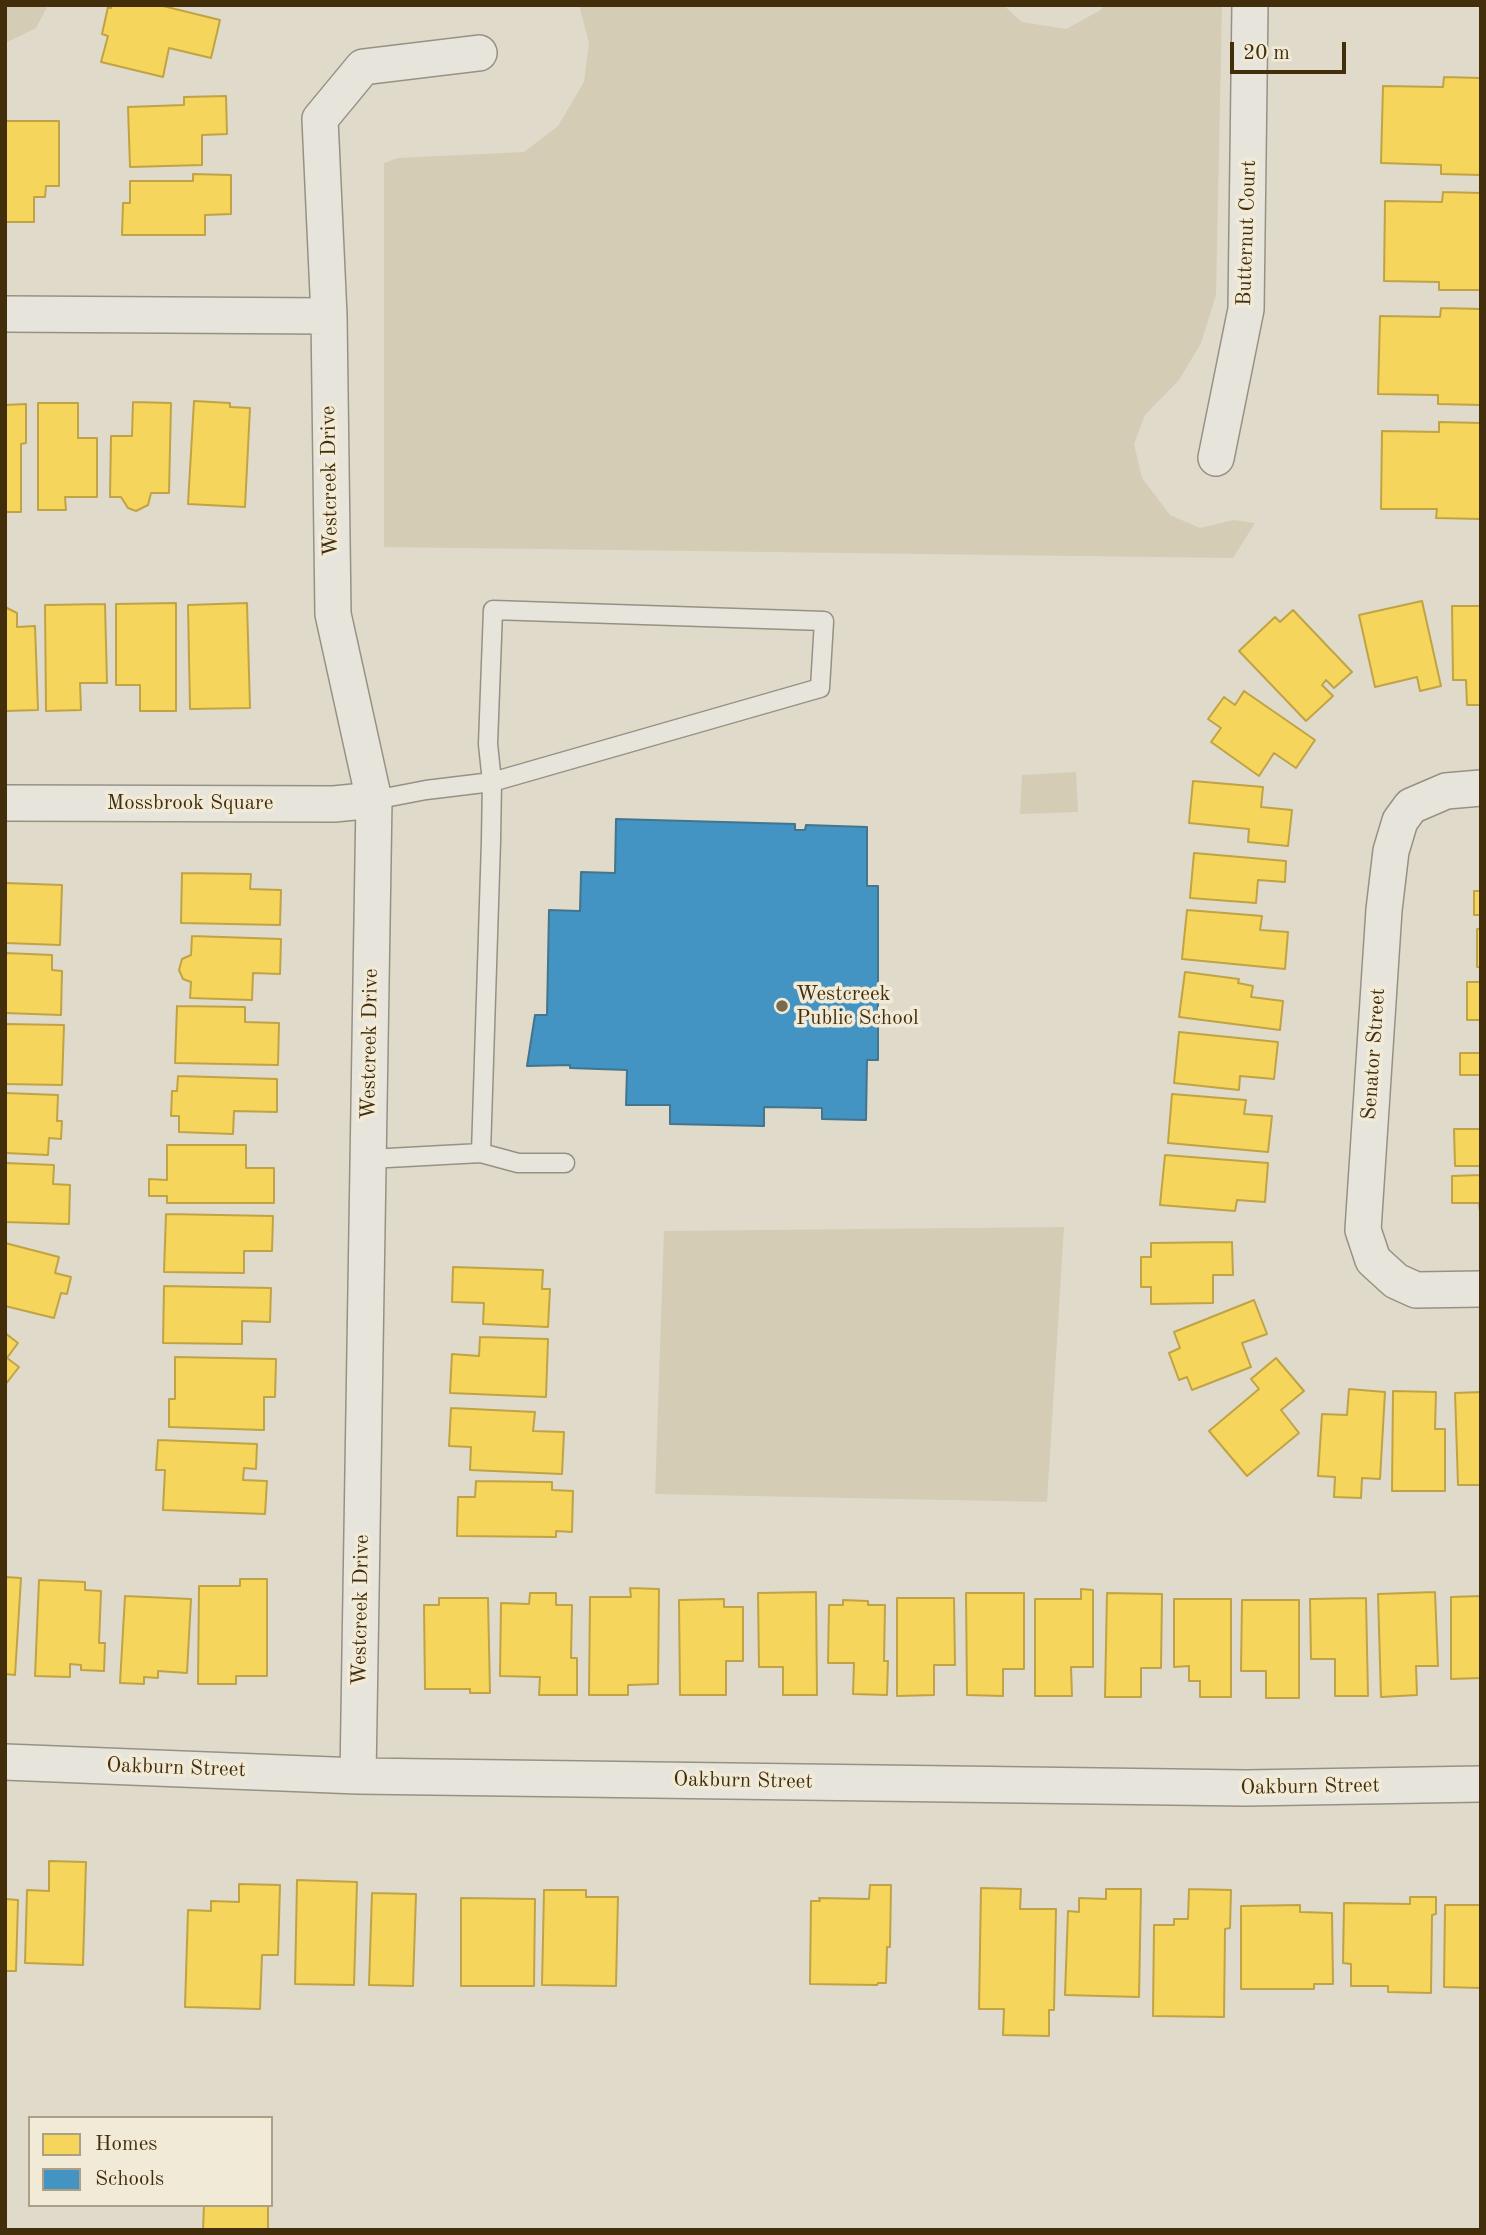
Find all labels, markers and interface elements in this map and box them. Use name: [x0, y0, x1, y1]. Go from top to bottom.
scale bar: [1234, 28, 1350, 72]
text: 20 m: [1243, 43, 1290, 64]
street label: Butternut Court: [1232, 160, 1262, 306]
street label: Westcreek Drive: [316, 405, 344, 557]
street label: Mossbrook Square: [107, 790, 273, 816]
street label: Westcreek Drive: [356, 968, 384, 1120]
place label: Westcreek Public School: [796, 981, 919, 1031]
street label: Senator Street: [1357, 987, 1391, 1121]
marker: Westcreek Public School: [774, 998, 790, 1014]
street label: Westcreek Drive: [347, 1534, 375, 1686]
street label: Oakburn Street: [106, 1753, 246, 1783]
street label: Oakburn Street: [673, 1767, 813, 1795]
street label: Oakburn Street: [1240, 1773, 1380, 1801]
legend: [28, 2116, 273, 2207]
text: Homes: [95, 2134, 157, 2155]
text: Schools: [95, 2169, 164, 2190]

